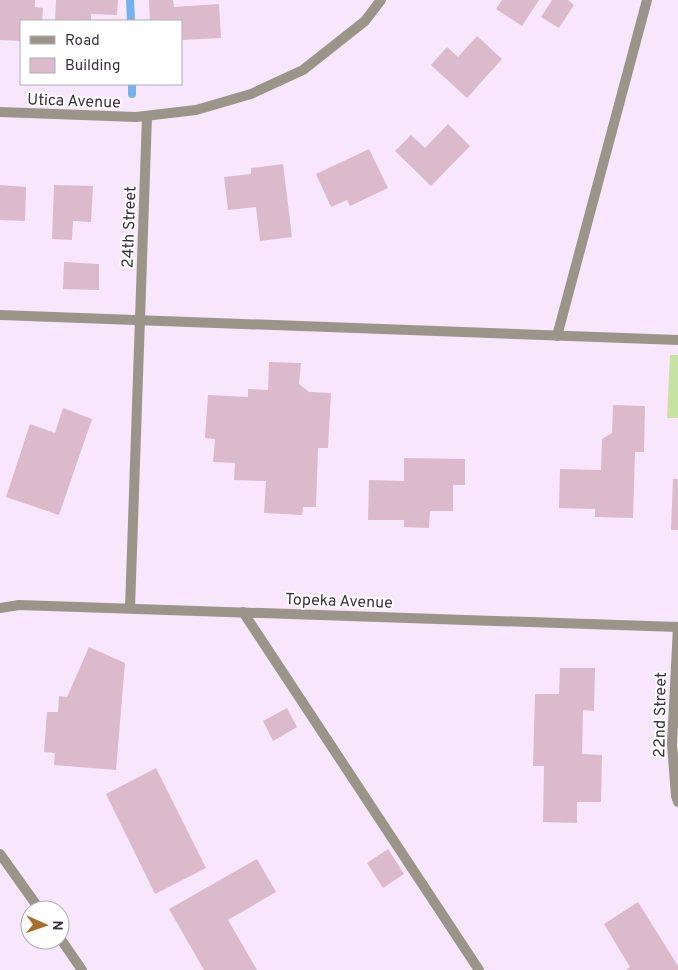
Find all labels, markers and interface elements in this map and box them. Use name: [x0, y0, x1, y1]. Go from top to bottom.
legend: [20, 20, 182, 85]
text: Road: [65, 32, 100, 51]
text: Building: [65, 57, 120, 76]
street label: Utica Avenue: [27, 90, 121, 114]
street label: 24th Street: [119, 186, 141, 268]
street label: Topeka Avenue: [285, 590, 393, 614]
street label: 22nd Street: [650, 672, 672, 758]
north arrow: [20, 900, 70, 950]
text: N: [48, 920, 65, 931]

